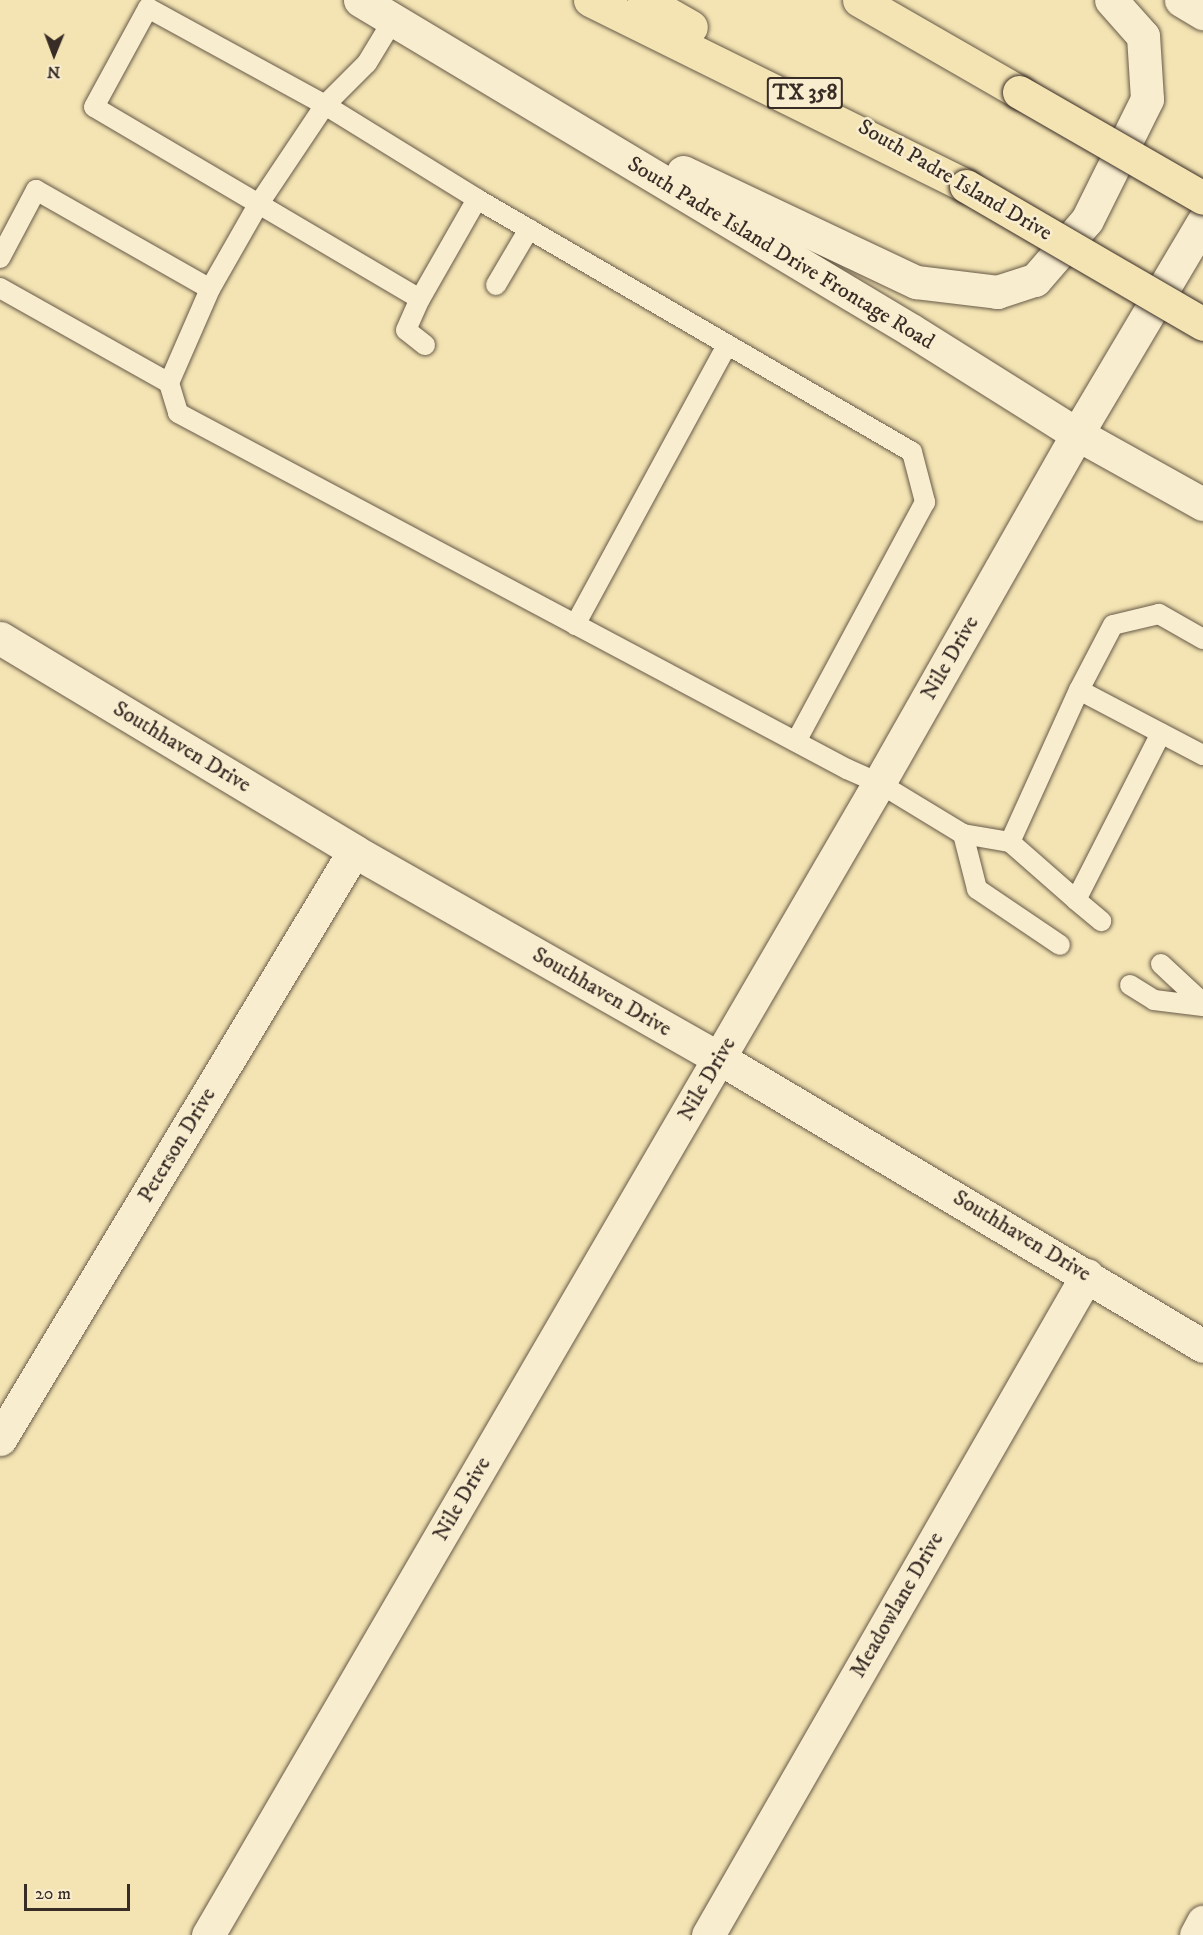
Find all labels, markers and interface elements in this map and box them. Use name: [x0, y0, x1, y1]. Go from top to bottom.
north arrow: [24, 24, 84, 84]
text: N: [47, 62, 60, 82]
road number: TX 358: [766, 75, 844, 111]
street label: South Padre Island Drive: [853, 114, 1057, 246]
street label: South Padre Island Drive Frontage Road: [623, 151, 939, 355]
street label: Nile Drive: [915, 611, 985, 705]
street label: Southhaven Drive: [108, 695, 256, 799]
street label: Southhaven Drive: [528, 942, 676, 1042]
street label: Nile Drive: [672, 1032, 742, 1126]
street label: Peterson Drive: [132, 1083, 222, 1207]
street label: Southhaven Drive: [948, 1184, 1096, 1288]
street label: Nile Drive: [427, 1452, 497, 1546]
street label: Meadowlane Drive: [845, 1527, 949, 1683]
scale bar: [27, 1872, 134, 1910]
text: 20 m: [35, 1883, 71, 1905]

